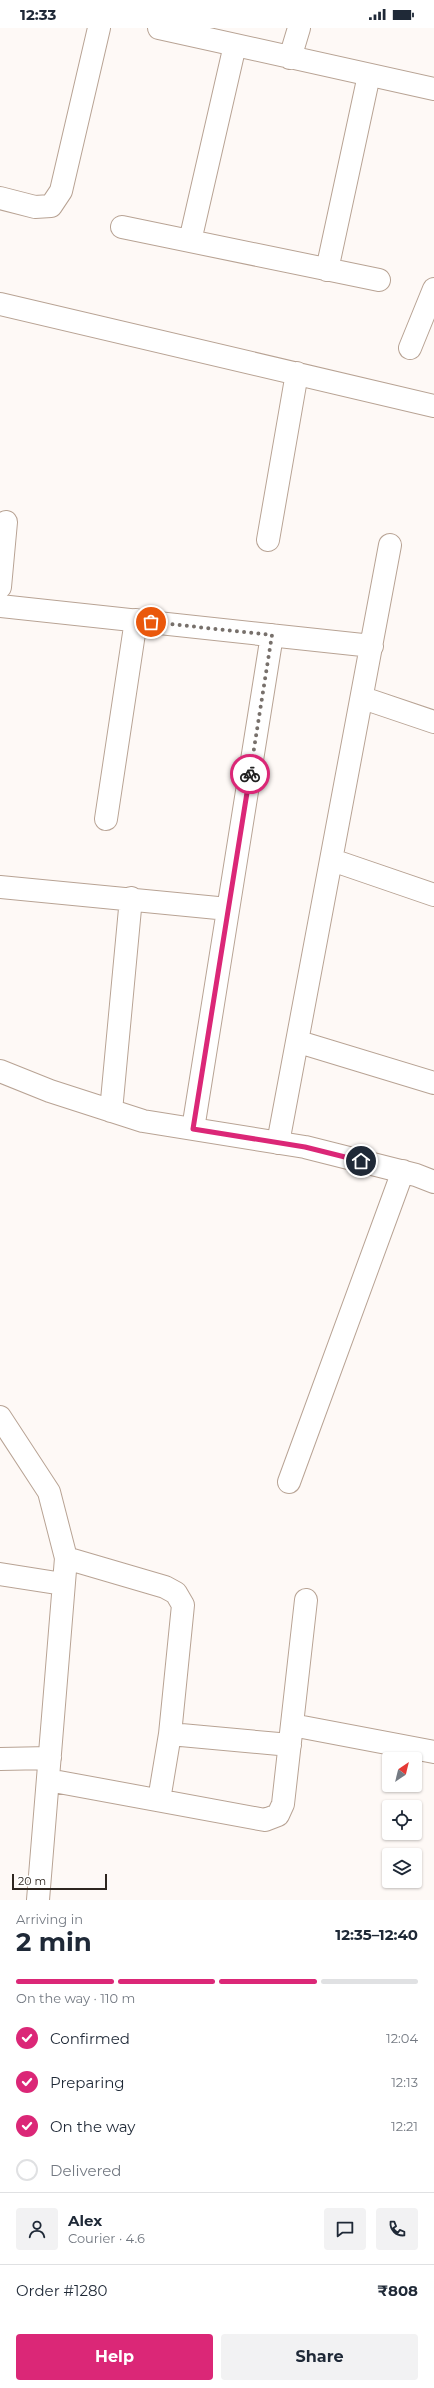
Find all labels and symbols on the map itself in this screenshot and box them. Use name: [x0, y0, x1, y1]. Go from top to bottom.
pin: [134, 605, 168, 639]
courier: [230, 754, 270, 794]
pin: [344, 1144, 378, 1178]
north arrow: [382, 1752, 422, 1792]
scale bar: [12, 1872, 107, 1891]

